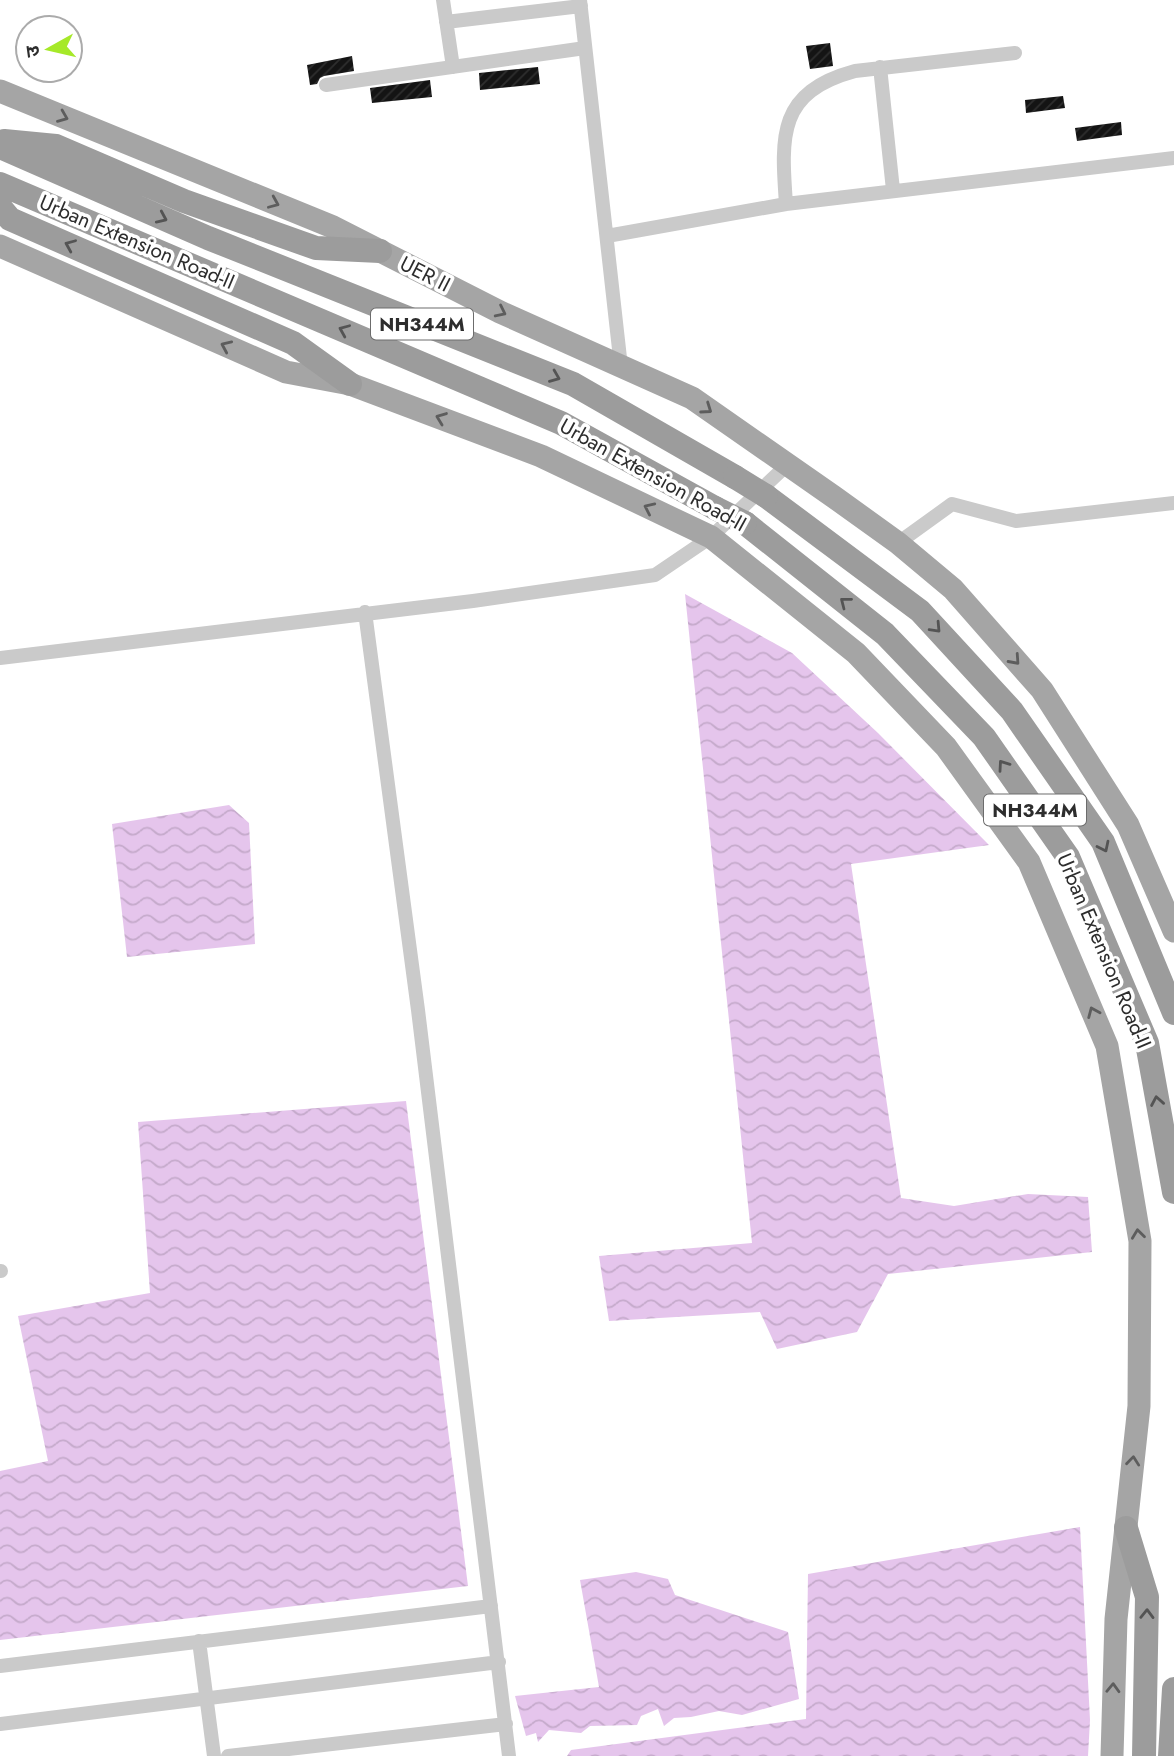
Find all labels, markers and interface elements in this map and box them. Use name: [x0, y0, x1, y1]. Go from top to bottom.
north arrow: [14, 14, 84, 84]
text: उ: [18, 43, 47, 59]
one-way arrow: [57, 108, 69, 122]
street label: Urban Extension Road-II: [35, 187, 239, 297]
one-way arrow: [267, 195, 279, 209]
one-way arrow: [155, 210, 167, 224]
one-way arrow: [65, 239, 77, 253]
street label: UER II: [395, 249, 455, 299]
one-way arrow: [494, 304, 506, 318]
road number: NH344M: [371, 308, 473, 340]
one-way arrow: [339, 325, 351, 339]
one-way arrow: [221, 340, 233, 354]
one-way arrow: [548, 368, 560, 382]
one-way arrow: [699, 401, 712, 414]
street label: Urban Extension Road-II: [554, 411, 752, 539]
one-way arrow: [435, 413, 447, 427]
one-way arrow: [644, 502, 656, 516]
one-way arrow: [840, 597, 852, 610]
one-way arrow: [928, 620, 940, 633]
one-way arrow: [1007, 651, 1020, 664]
one-way arrow: [999, 760, 1011, 772]
road number: NH344M: [984, 794, 1086, 825]
one-way arrow: [1096, 840, 1110, 852]
street label: Urban Extension Road-II: [1049, 849, 1159, 1053]
one-way arrow: [1087, 1007, 1101, 1019]
one-way arrow: [1151, 1095, 1166, 1107]
one-way arrow: [1131, 1228, 1146, 1240]
one-way arrow: [1125, 1455, 1140, 1467]
one-way arrow: [1139, 1609, 1155, 1619]
one-way arrow: [1105, 1682, 1120, 1693]

